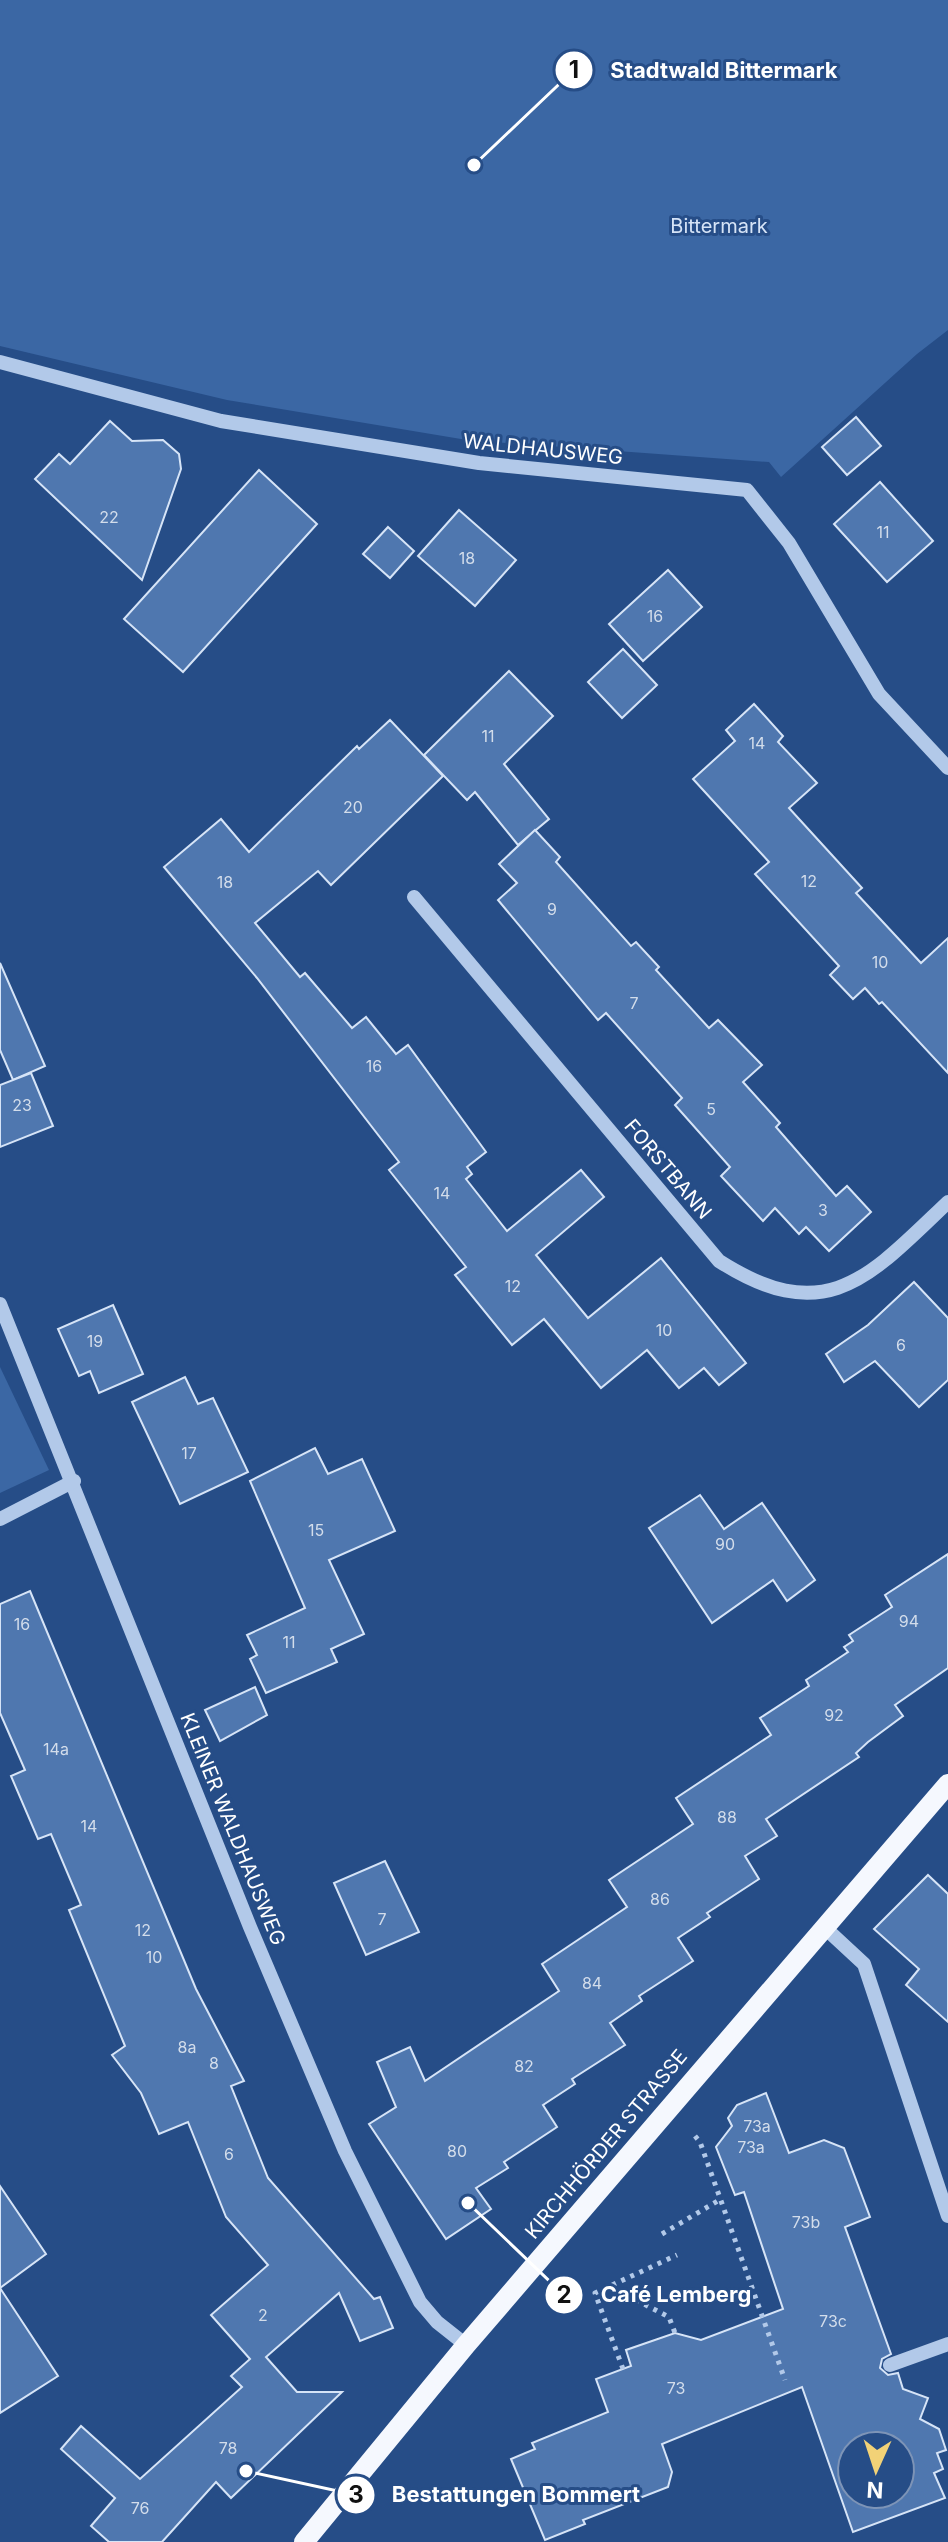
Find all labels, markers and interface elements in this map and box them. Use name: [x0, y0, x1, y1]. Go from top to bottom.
callout: Stadtwald Bittermark: [554, 47, 853, 93]
text: 1: [569, 55, 579, 84]
text: Stadtwald Bittermark: [610, 57, 838, 83]
park label: Bittermark: [670, 214, 768, 238]
street label: WALDHAUSWEG: [462, 429, 624, 469]
house number: 22: [99, 507, 119, 527]
house number: 11: [876, 522, 890, 542]
house number: 18: [459, 548, 475, 568]
house number: 16: [647, 606, 663, 626]
house number: 11: [481, 726, 495, 746]
house number: 14: [749, 733, 765, 753]
house number: 20: [343, 797, 363, 817]
house number: 12: [801, 871, 817, 891]
house number: 18: [217, 872, 233, 892]
house number: 9: [547, 899, 557, 919]
house number: 10: [872, 952, 888, 972]
house number: 7: [629, 993, 639, 1013]
house number: 16: [366, 1056, 382, 1076]
house number: 23: [12, 1095, 32, 1115]
house number: 5: [706, 1099, 716, 1119]
street label: FORSTBANN: [619, 1114, 717, 1224]
house number: 14: [434, 1183, 450, 1203]
house number: 3: [818, 1200, 828, 1220]
house number: 12: [505, 1276, 521, 1296]
house number: 10: [656, 1320, 672, 1340]
house number: 19: [87, 1331, 103, 1351]
house number: 6: [896, 1335, 906, 1355]
house number: 17: [181, 1443, 197, 1463]
house number: 15: [308, 1520, 324, 1540]
house number: 90: [715, 1534, 735, 1554]
house number: 94: [899, 1611, 919, 1631]
house number: 16: [14, 1614, 30, 1634]
house number: 11: [282, 1632, 296, 1652]
house number: 92: [824, 1705, 844, 1725]
street label: KLEINER WALDHAUSWEG: [175, 1709, 291, 1949]
house number: 14a: [43, 1739, 69, 1759]
house number: 88: [717, 1807, 737, 1827]
house number: 14: [81, 1816, 97, 1836]
house number: 86: [650, 1889, 670, 1909]
house number: 7: [377, 1909, 387, 1929]
house number: 12: [135, 1920, 151, 1940]
house number: 10: [146, 1947, 162, 1967]
house number: 84: [582, 1973, 602, 1993]
house number: 8a: [178, 2037, 196, 2057]
street label: KIRCHHÖRDER STRASSE: [520, 2045, 692, 2243]
house number: 8: [209, 2053, 219, 2073]
house number: 82: [514, 2056, 534, 2076]
house number: 73a: [743, 2116, 771, 2136]
house number: 73a: [737, 2137, 765, 2157]
house number: 80: [447, 2141, 467, 2161]
house number: 6: [224, 2144, 234, 2164]
house number: 73b: [792, 2212, 820, 2232]
callout: Café Lemberg: [544, 2272, 767, 2318]
text: 2: [556, 2280, 572, 2309]
text: Café Lemberg: [601, 2281, 751, 2307]
house number: 2: [258, 2305, 268, 2325]
house number: 73c: [819, 2311, 847, 2331]
house number: 73: [667, 2378, 685, 2398]
north arrow: [836, 2430, 916, 2510]
house number: 78: [219, 2438, 237, 2458]
callout: Bestattungen Bommert: [336, 2472, 656, 2518]
text: N: [866, 2477, 884, 2503]
text: 3: [348, 2480, 364, 2509]
text: Bestattungen Bommert: [392, 2481, 640, 2507]
house number: 76: [131, 2498, 149, 2518]

